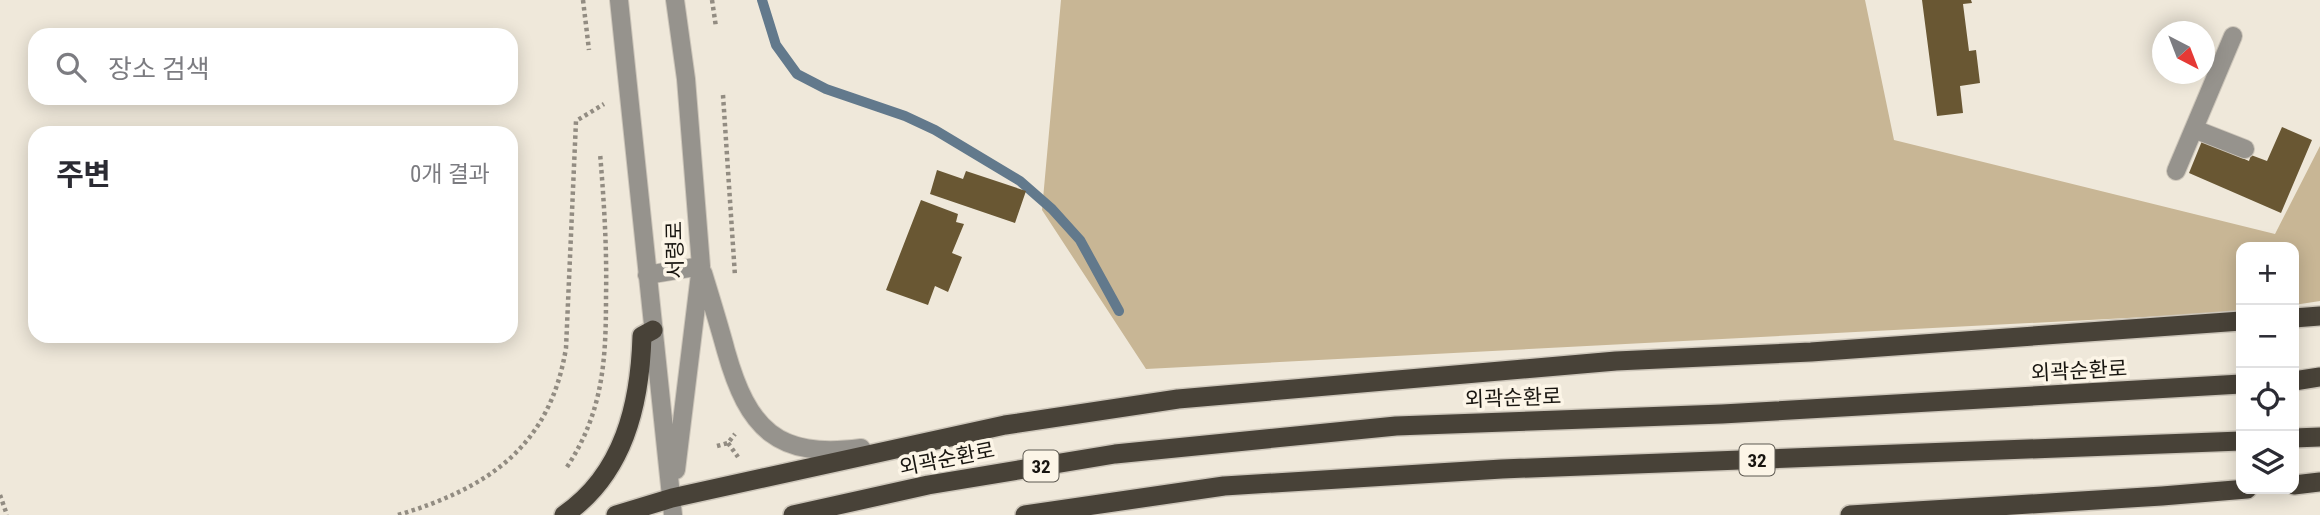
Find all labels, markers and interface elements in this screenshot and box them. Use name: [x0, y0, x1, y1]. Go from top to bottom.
north arrow: [2152, 21, 2215, 84]
search box: [28, 28, 518, 105]
icon: search: [52, 48, 90, 86]
text: 장소 검색: [108, 54, 210, 84]
text: 주변: [56, 157, 111, 192]
text: 0개 결과: [410, 161, 490, 188]
street label: 서령로: [662, 221, 688, 279]
map controls: [2236, 242, 2299, 494]
button: +: [2236, 242, 2299, 305]
button: −: [2236, 305, 2299, 368]
street label: 외곽순환로: [2030, 356, 2128, 386]
button: locate: [2236, 368, 2299, 431]
street label: 외곽순환로: [1464, 384, 1562, 412]
button: layers: [2236, 431, 2299, 494]
street label: 외곽순환로: [897, 438, 997, 480]
road number: 32: [1740, 444, 1774, 475]
road number: 32: [1024, 450, 1058, 481]

